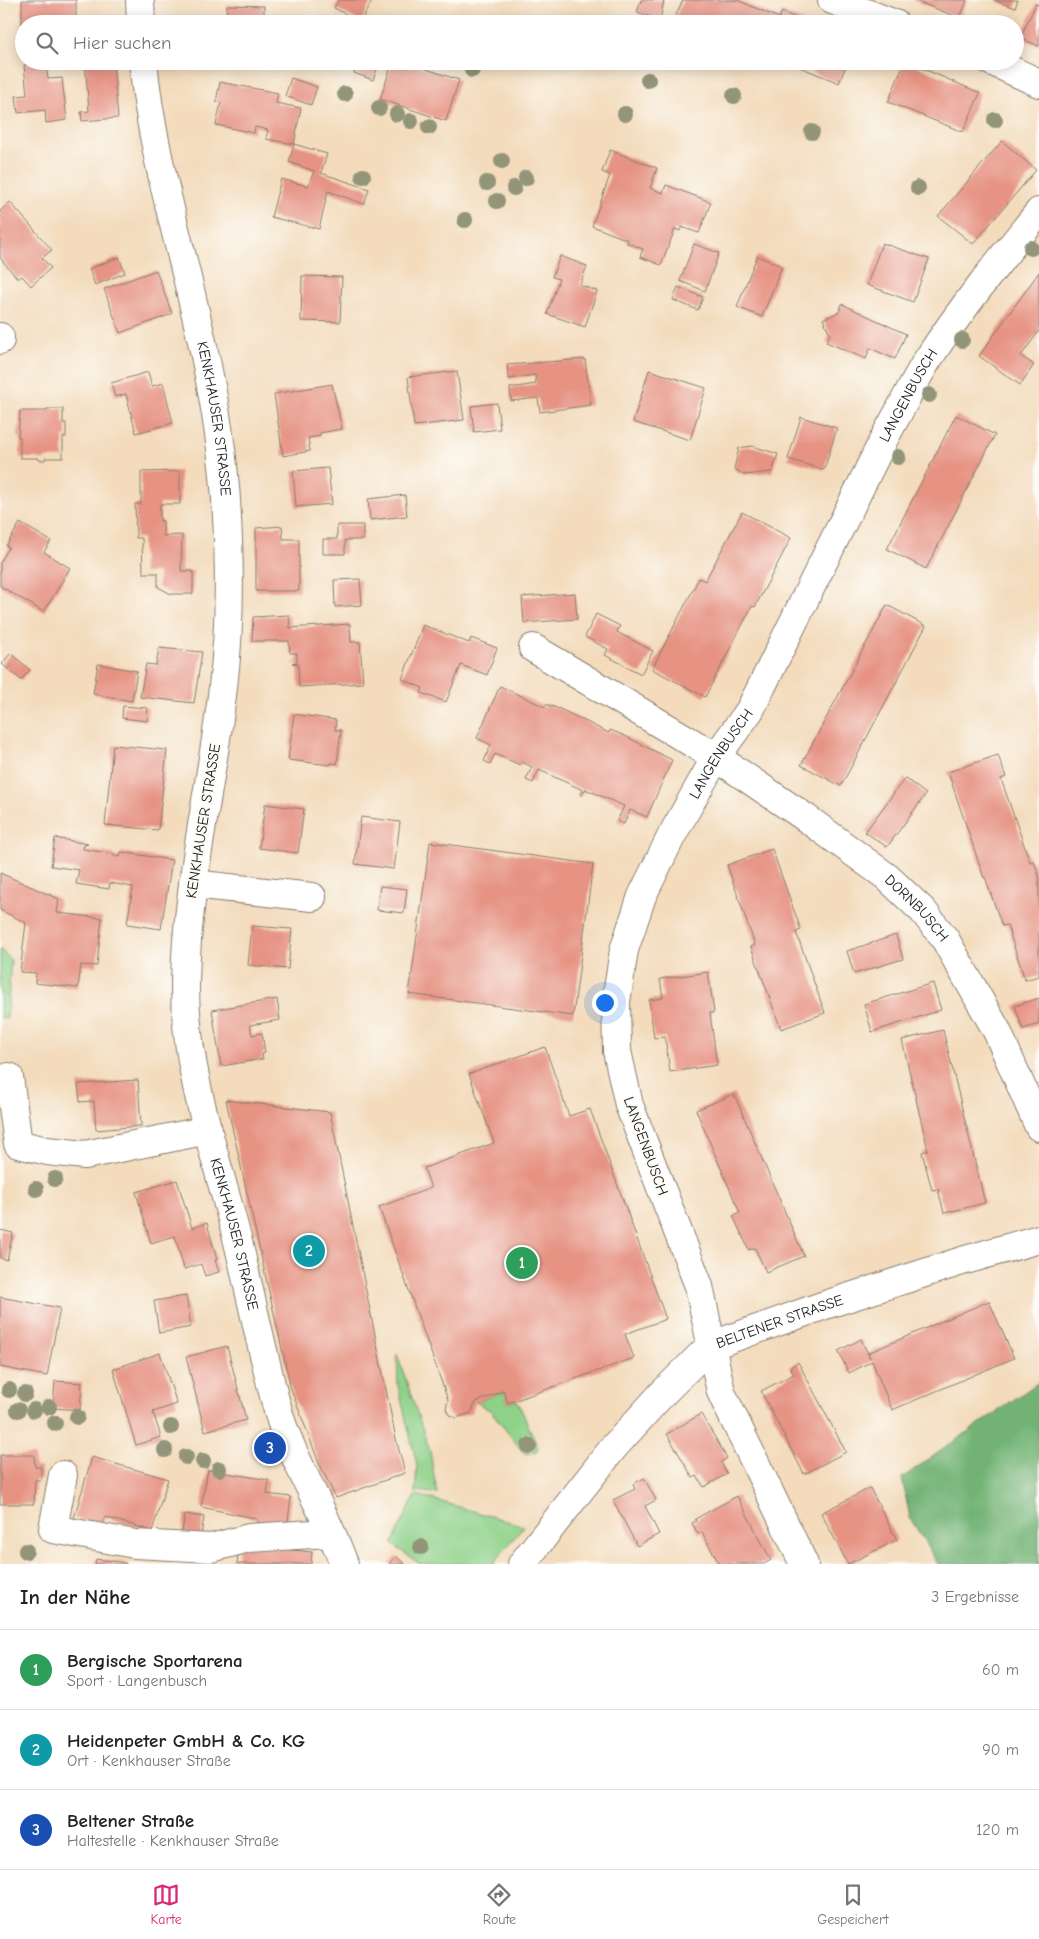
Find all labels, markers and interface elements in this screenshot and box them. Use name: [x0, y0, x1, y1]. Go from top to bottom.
search box: [15, 15, 1024, 70]
icon: search: [33, 29, 61, 57]
text: Hier suchen: [73, 32, 171, 54]
street label: KENKHAUSER STRASSE: [193, 339, 235, 497]
street label: LANGENBUSCH: [875, 345, 941, 445]
street label: LANGENBUSCH: [685, 705, 757, 802]
street label: KENKHAUSER STRASSE: [182, 742, 224, 900]
street label: DORNBUSCH: [881, 871, 953, 945]
your location: [592, 990, 618, 1016]
street label: LANGENBUSCH: [620, 1094, 672, 1198]
street label: KENKHAUSER STRASSE: [206, 1156, 262, 1312]
pin: 2: [293, 1232, 325, 1270]
pin: 1: [506, 1244, 538, 1282]
street label: BELTENER STRASSE: [713, 1291, 845, 1352]
pin: 3: [254, 1429, 286, 1467]
text: In der Nähe: [20, 1585, 130, 1609]
text: 3 Ergebnisse: [931, 1588, 1019, 1606]
text: Bergische Sportarena: [67, 1650, 243, 1672]
text: 1: [33, 1661, 39, 1679]
text: 60 m: [982, 1661, 1019, 1679]
text: Sport · Langenbusch: [67, 1672, 207, 1690]
text: Heidenpeter GmbH & Co. KG: [67, 1730, 305, 1752]
text: 2: [32, 1741, 40, 1759]
text: 90 m: [982, 1741, 1019, 1759]
text: Ort · Kenkhauser Straße: [67, 1752, 231, 1770]
text: Beltener Straße: [67, 1810, 194, 1832]
text: 3: [32, 1821, 40, 1839]
text: 120 m: [976, 1821, 1019, 1839]
text: Haltestelle · Kenkhauser Straße: [67, 1832, 279, 1850]
tab: Karte: [151, 1881, 182, 1928]
tab: Route: [483, 1881, 516, 1928]
tab: Gespeichert: [817, 1881, 888, 1928]

